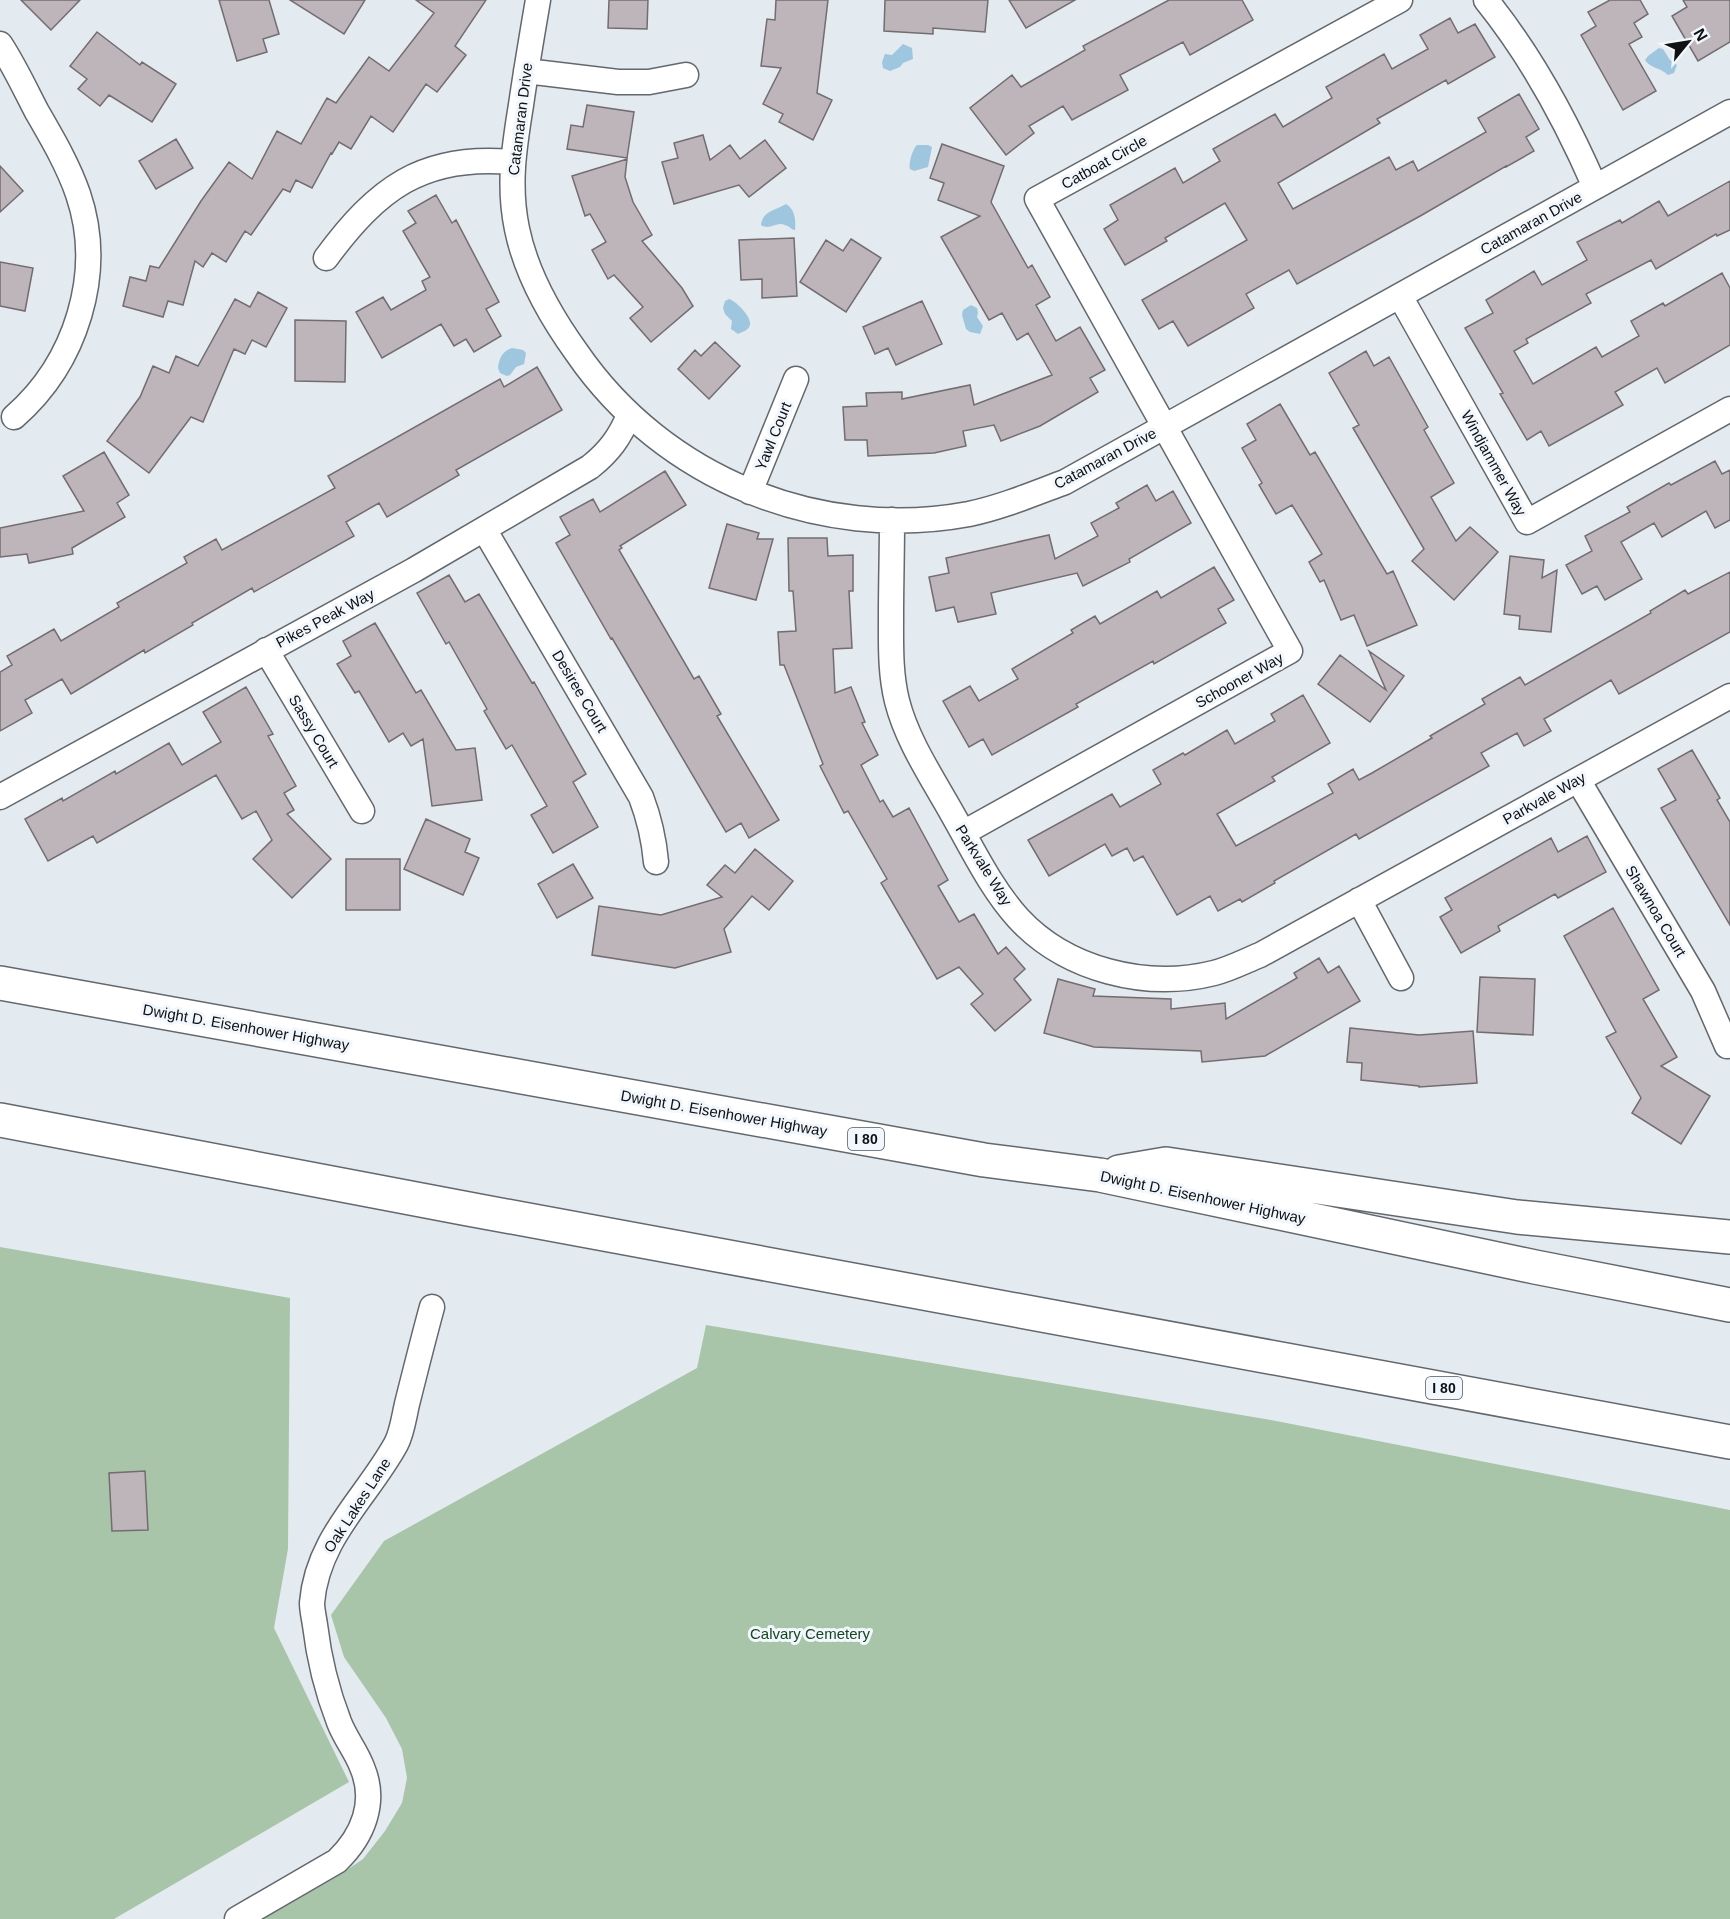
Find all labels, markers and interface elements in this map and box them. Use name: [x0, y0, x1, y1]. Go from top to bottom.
north arrow: [1658, 12, 1718, 72]
text: N: [1690, 25, 1711, 44]
street label: Catamaran Drive: [505, 62, 535, 176]
street label: Catboat Circle: [1058, 132, 1150, 192]
street label: Catamaran Drive: [1477, 188, 1585, 258]
street label: Yawl Court: [752, 399, 795, 473]
street label: Windjammer Way: [1458, 407, 1530, 519]
street label: Catamaran Drive: [1051, 424, 1159, 492]
street label: Pikes Peak Way: [273, 585, 377, 651]
street label: Desiree Court: [549, 647, 612, 736]
street label: Schooner Way: [1192, 649, 1286, 711]
street label: Sassy Court: [286, 692, 343, 771]
street label: Parkvale Way: [1500, 768, 1589, 828]
street label: Parkvale Way: [952, 821, 1016, 909]
street label: Shawnoa Court: [1622, 862, 1690, 960]
street label: Dwight D. Eisenhower Highway: [141, 1000, 351, 1054]
street label: Dwight D. Eisenhower Highway: [619, 1086, 829, 1140]
road number: I 80: [848, 1128, 884, 1150]
street label: Dwight D. Eisenhower Highway: [1099, 1167, 1308, 1227]
road number: I 80: [1426, 1377, 1462, 1399]
street label: Oak Lakes Lane: [320, 1455, 394, 1555]
park label: Calvary Cemetery: [750, 1625, 871, 1642]

